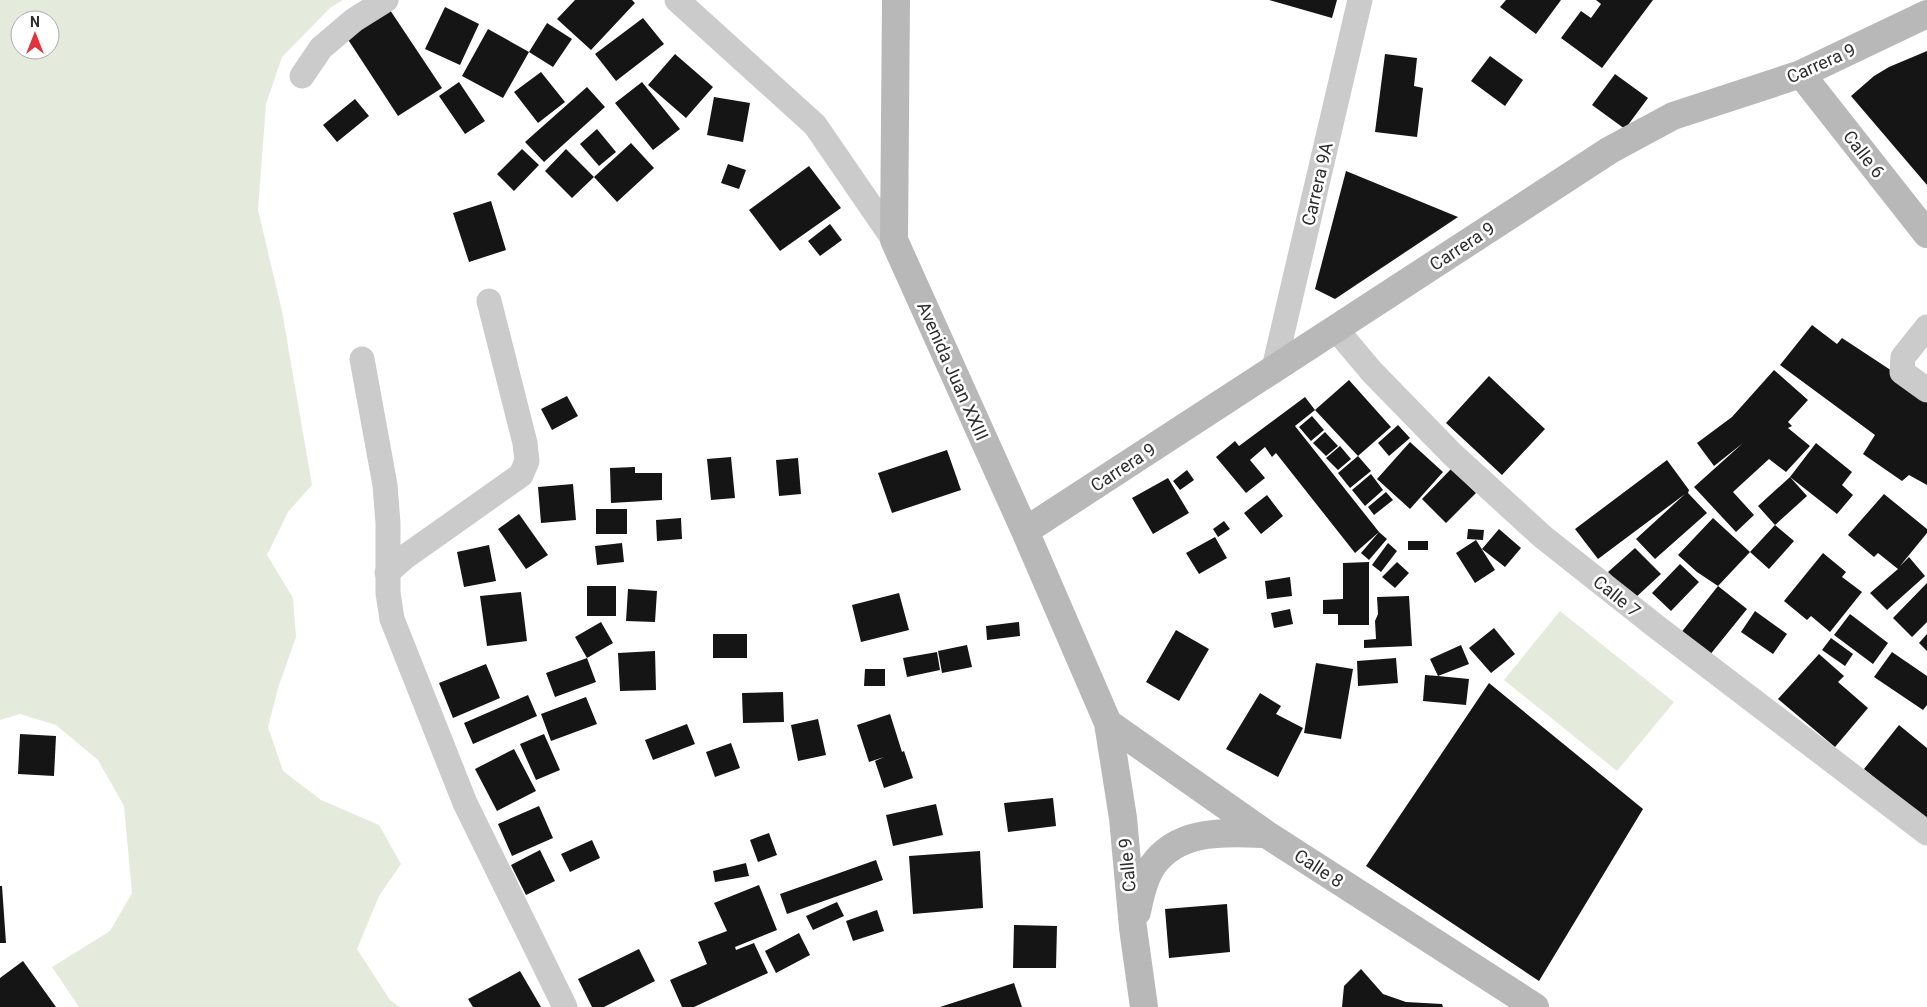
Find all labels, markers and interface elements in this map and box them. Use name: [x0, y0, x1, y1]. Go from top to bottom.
north arrow: [10, 10, 60, 60]
text: N: [30, 14, 40, 30]
street label: Carrera 9: [1783, 39, 1859, 87]
street label: Calle 6: [1839, 126, 1889, 182]
street label: Carrera 9A: [1297, 140, 1337, 228]
street label: Carrera 9: [1426, 217, 1498, 275]
street label: Avenida Juan XXIII: [913, 298, 993, 444]
street label: Carrera 9: [1087, 438, 1159, 496]
street label: Calle 7: [1589, 571, 1645, 621]
street label: Calle 9: [1114, 837, 1140, 893]
street label: Calle 8: [1290, 844, 1348, 892]

